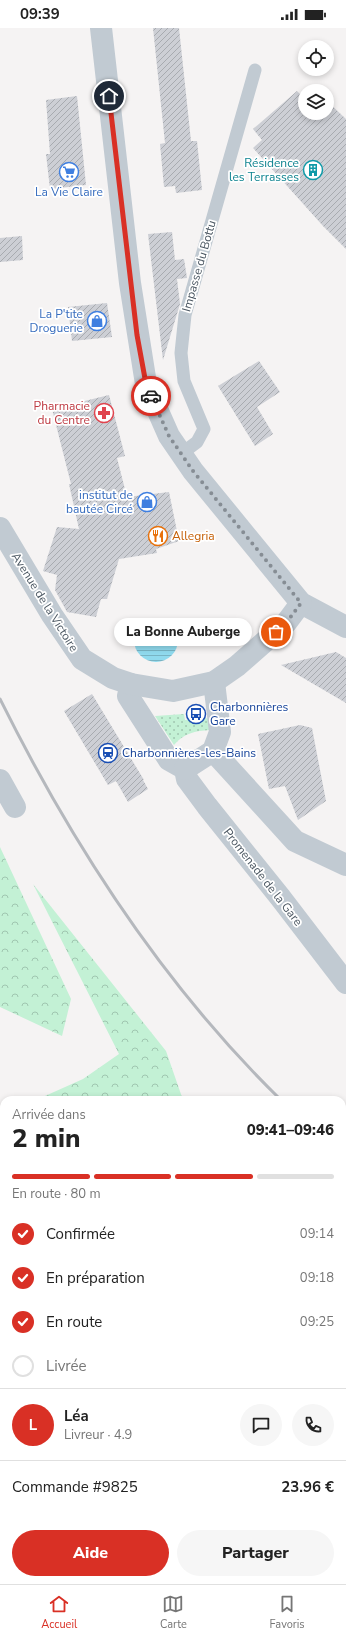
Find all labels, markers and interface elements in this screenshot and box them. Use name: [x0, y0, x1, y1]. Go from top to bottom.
text: 09:39: [20, 4, 60, 24]
map controls: [298, 40, 334, 120]
button: locate: [298, 40, 334, 76]
pin: [92, 79, 126, 113]
button: layers: [298, 84, 334, 120]
icon: home: [98, 85, 120, 107]
place label: Résidence les Terrasses: [229, 155, 299, 185]
building icon: Résidence les Terrasses: [302, 159, 324, 181]
supermarket icon: La Vie Claire: [58, 161, 80, 183]
place label: La Vie Claire: [35, 184, 103, 200]
street label: Impasse du Bottu: [178, 219, 220, 313]
place label: La P'tite Droguerie: [30, 306, 83, 336]
shop icon: La P'tite Droguerie: [86, 310, 108, 332]
courier: [131, 376, 171, 416]
icon: car: [140, 385, 162, 407]
place label: Pharmacie du Centre: [34, 398, 90, 428]
pharmacy icon: Pharmacie du Centre: [93, 402, 115, 424]
place label: institut de bautée Circé: [66, 487, 133, 517]
shop icon: institut de bautée Circé: [136, 491, 158, 513]
restaurant icon: Allegria: [147, 525, 169, 547]
place label: Allegria: [172, 528, 215, 544]
street label: Avenue de la Victoire: [8, 549, 82, 655]
pin: [259, 615, 293, 649]
callout: La Bonne Auberge: [114, 618, 252, 646]
icon: bag: [265, 621, 287, 643]
text: La Bonne Auberge: [126, 623, 240, 641]
place label: Charbonnières Gare: [210, 699, 289, 729]
bus stop icon: Charbonnières Gare: [185, 703, 207, 725]
station icon: Charbonnières-les-Bains: [97, 742, 119, 764]
place label: Charbonnières-les-Bains: [122, 745, 256, 761]
street label: Promenade de la Gare: [220, 825, 306, 929]
text: Arrivée dans: [12, 1106, 86, 1124]
text: 09:41–09:46: [247, 1120, 334, 1140]
text: 2 min: [12, 1121, 80, 1156]
text: En route · 80 m: [12, 1185, 101, 1203]
icon: check: [12, 1223, 34, 1245]
text: Confirmée: [46, 1224, 115, 1244]
text: 09:14: [300, 1225, 334, 1243]
icon: check: [12, 1267, 34, 1289]
text: En préparation: [46, 1268, 145, 1288]
text: 09:18: [300, 1269, 334, 1287]
icon: check: [12, 1311, 34, 1333]
text: En route: [46, 1312, 102, 1332]
text: 09:25: [300, 1313, 334, 1331]
text: Livrée: [46, 1356, 87, 1376]
button: chat: [240, 1404, 282, 1446]
button: phone: [292, 1404, 334, 1446]
text: Léa: [64, 1406, 89, 1426]
text: L: [29, 1415, 37, 1435]
text: Livreur · 4.9: [64, 1426, 132, 1444]
text: Commande #9825: [12, 1477, 138, 1497]
text: 23.96 €: [281, 1477, 334, 1497]
button: Aide: [12, 1530, 169, 1576]
button: Partager: [177, 1530, 334, 1576]
tab: Accueil: [41, 1593, 77, 1632]
tab: Carte: [160, 1593, 187, 1632]
tab: Favoris: [270, 1593, 305, 1632]

